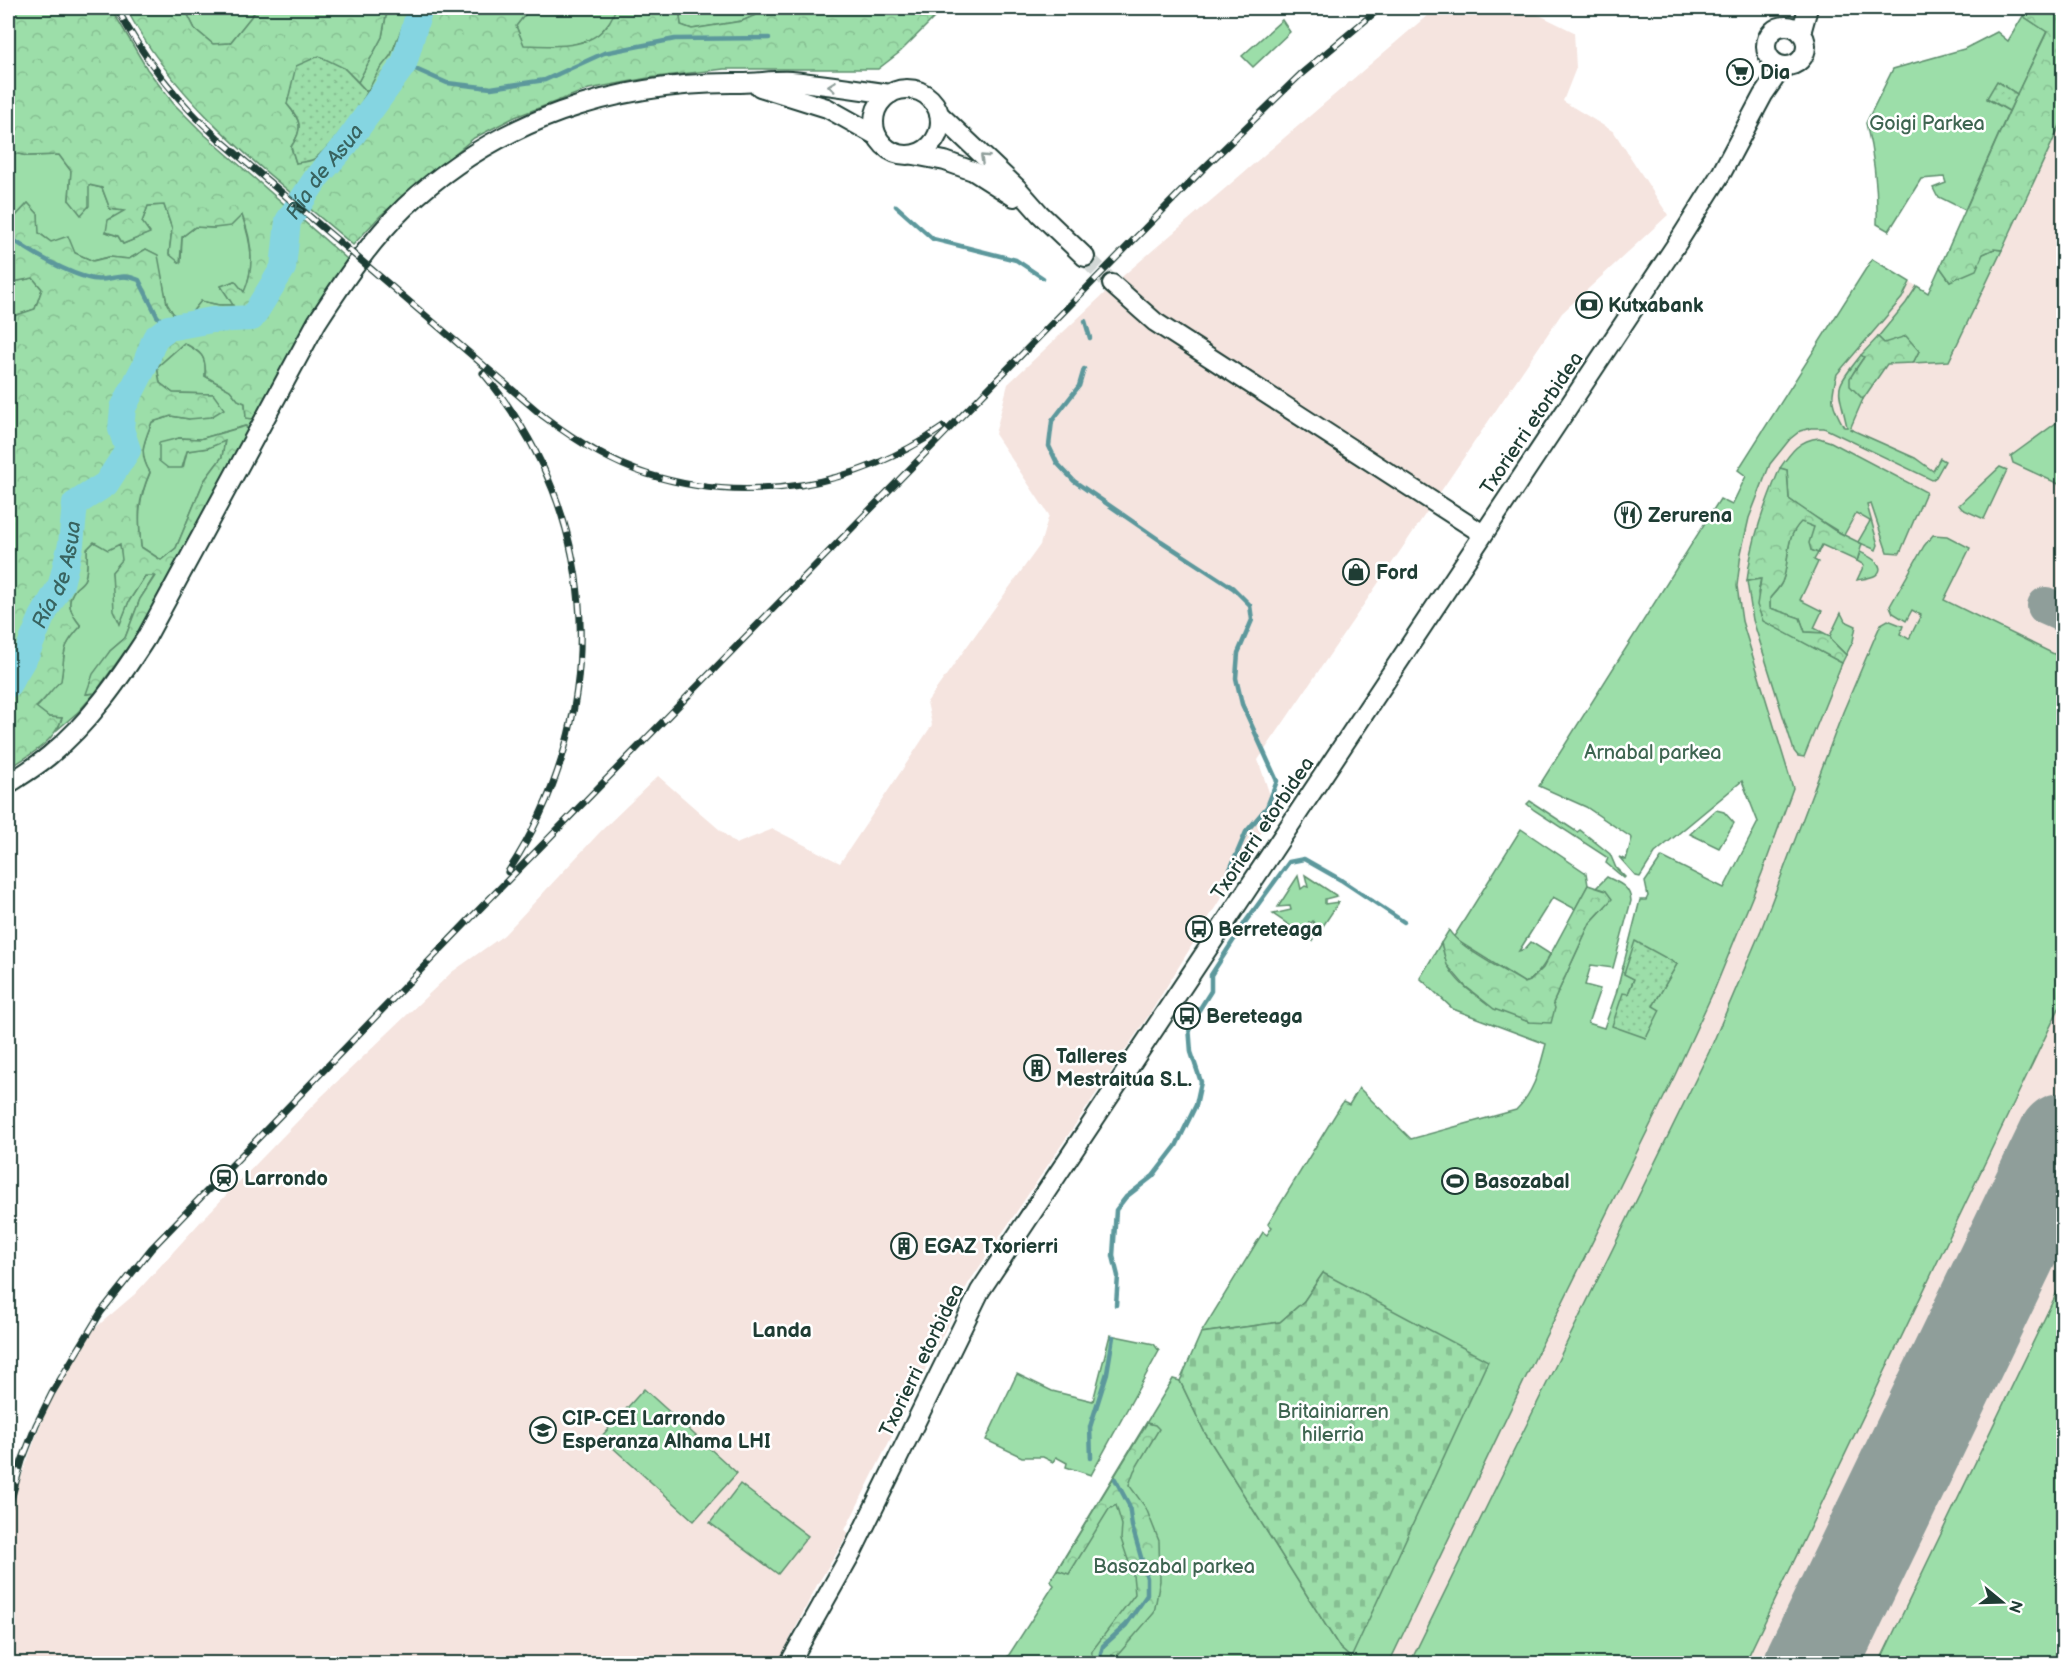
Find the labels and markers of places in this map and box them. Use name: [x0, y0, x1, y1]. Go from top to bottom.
supermarket icon: Dia: [1725, 57, 1755, 87]
place label: Dia: [1760, 61, 1790, 85]
bank icon: Kutxabank: [1574, 290, 1604, 320]
place label: Kutxabank: [1608, 294, 1704, 318]
restaurant icon: Zerurena: [1613, 500, 1643, 530]
place label: Zerurena: [1648, 504, 1732, 528]
shop icon: Ford: [1341, 557, 1371, 587]
place label: Ford: [1376, 561, 1418, 585]
bus stop icon: Berreteaga: [1184, 914, 1214, 944]
place label: Berreteaga: [1218, 918, 1323, 942]
bus stop icon: Bereteaga: [1172, 1001, 1202, 1031]
place label: Bereteaga: [1206, 1005, 1303, 1029]
place label: Talleres Mestraitua S.L.: [1056, 1045, 1192, 1092]
building icon: Talleres Mestraitua S.L.: [1022, 1053, 1052, 1083]
station icon: Larrondo: [209, 1163, 239, 1193]
sports icon: Basozabal: [1440, 1166, 1470, 1196]
place label: Larrondo: [244, 1167, 328, 1191]
place label: Basozabal: [1474, 1170, 1570, 1194]
building icon: EGAZ Txorierri: [889, 1231, 919, 1261]
place label: EGAZ Txorierri: [924, 1235, 1058, 1259]
place label: CIP-CEI Larrondo Esperanza Alhama LHI: [562, 1407, 771, 1454]
school or university icon: CIP-CEI Larrondo Esperanza Alhama LHI: [528, 1415, 558, 1445]

